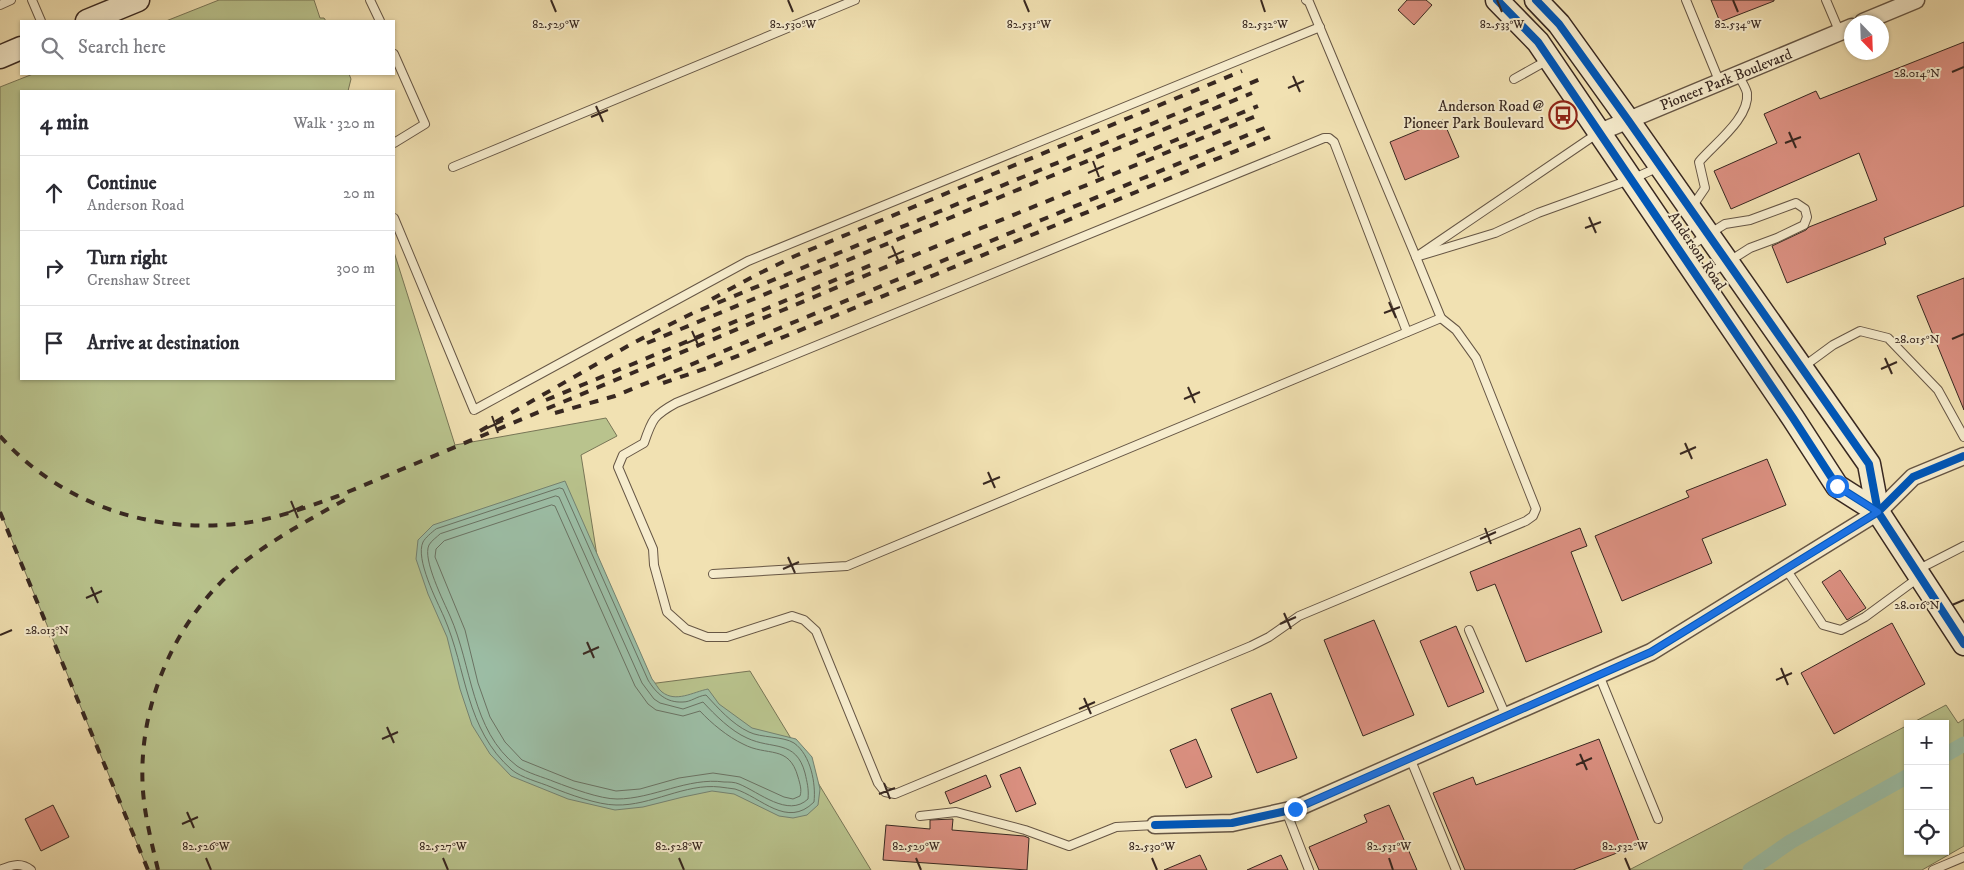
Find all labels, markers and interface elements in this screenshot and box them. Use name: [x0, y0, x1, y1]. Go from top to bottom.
north arrow: [1844, 15, 1889, 60]
text: 82.529°W: [532, 17, 581, 32]
text: 82.530°W: [770, 17, 817, 32]
text: 82.531°W: [1007, 17, 1052, 32]
text: 82.532°W: [1242, 17, 1289, 32]
text: 82.533°W: [1480, 17, 1525, 32]
text: 82.534°W: [1715, 17, 1762, 32]
search box: [20, 20, 395, 75]
icon: search: [38, 34, 66, 62]
text: Search here: [78, 36, 166, 59]
street label: Pioneer Park Boulevard: [1657, 45, 1795, 115]
text: 28.014°N: [1894, 66, 1940, 81]
place label: Anderson Road @ Pioneer Park Boulevard: [1403, 97, 1545, 133]
bus stop icon: Anderson Road @ Pioneer Park Boulevard: [1548, 100, 1578, 130]
text: 4 min: [40, 110, 89, 136]
text: Walk · 320 m: [293, 113, 375, 133]
text: Continue: [87, 172, 157, 195]
icon: ahead: [40, 179, 68, 207]
text: 20 m: [343, 183, 375, 203]
text: Anderson Road: [87, 195, 184, 215]
street label: Anderson Road: [1664, 208, 1731, 294]
text: Turn right: [87, 247, 167, 270]
icon: right: [40, 254, 68, 282]
text: 300 m: [336, 258, 375, 278]
text: Crenshaw Street: [87, 270, 190, 290]
icon: arrive: [40, 329, 68, 357]
text: Arrive at destination: [87, 332, 239, 355]
text: 28.015°N: [1894, 332, 1940, 347]
route start: [1826, 475, 1849, 498]
text: 28.016°N: [1894, 598, 1940, 613]
text: 28.013°N: [25, 623, 69, 638]
map controls: [1904, 720, 1949, 855]
button: +: [1904, 720, 1949, 765]
button: −: [1904, 765, 1949, 810]
route end: [1284, 798, 1307, 821]
button: locate: [1904, 810, 1949, 855]
text: 82.526°W: [182, 839, 231, 854]
text: 82.527°W: [419, 839, 468, 854]
text: 82.528°W: [655, 839, 704, 854]
text: 82.529°W: [892, 839, 941, 854]
text: 82.530°W: [1129, 839, 1176, 854]
text: 82.531°W: [1367, 839, 1412, 854]
text: 82.532°W: [1602, 839, 1649, 854]

